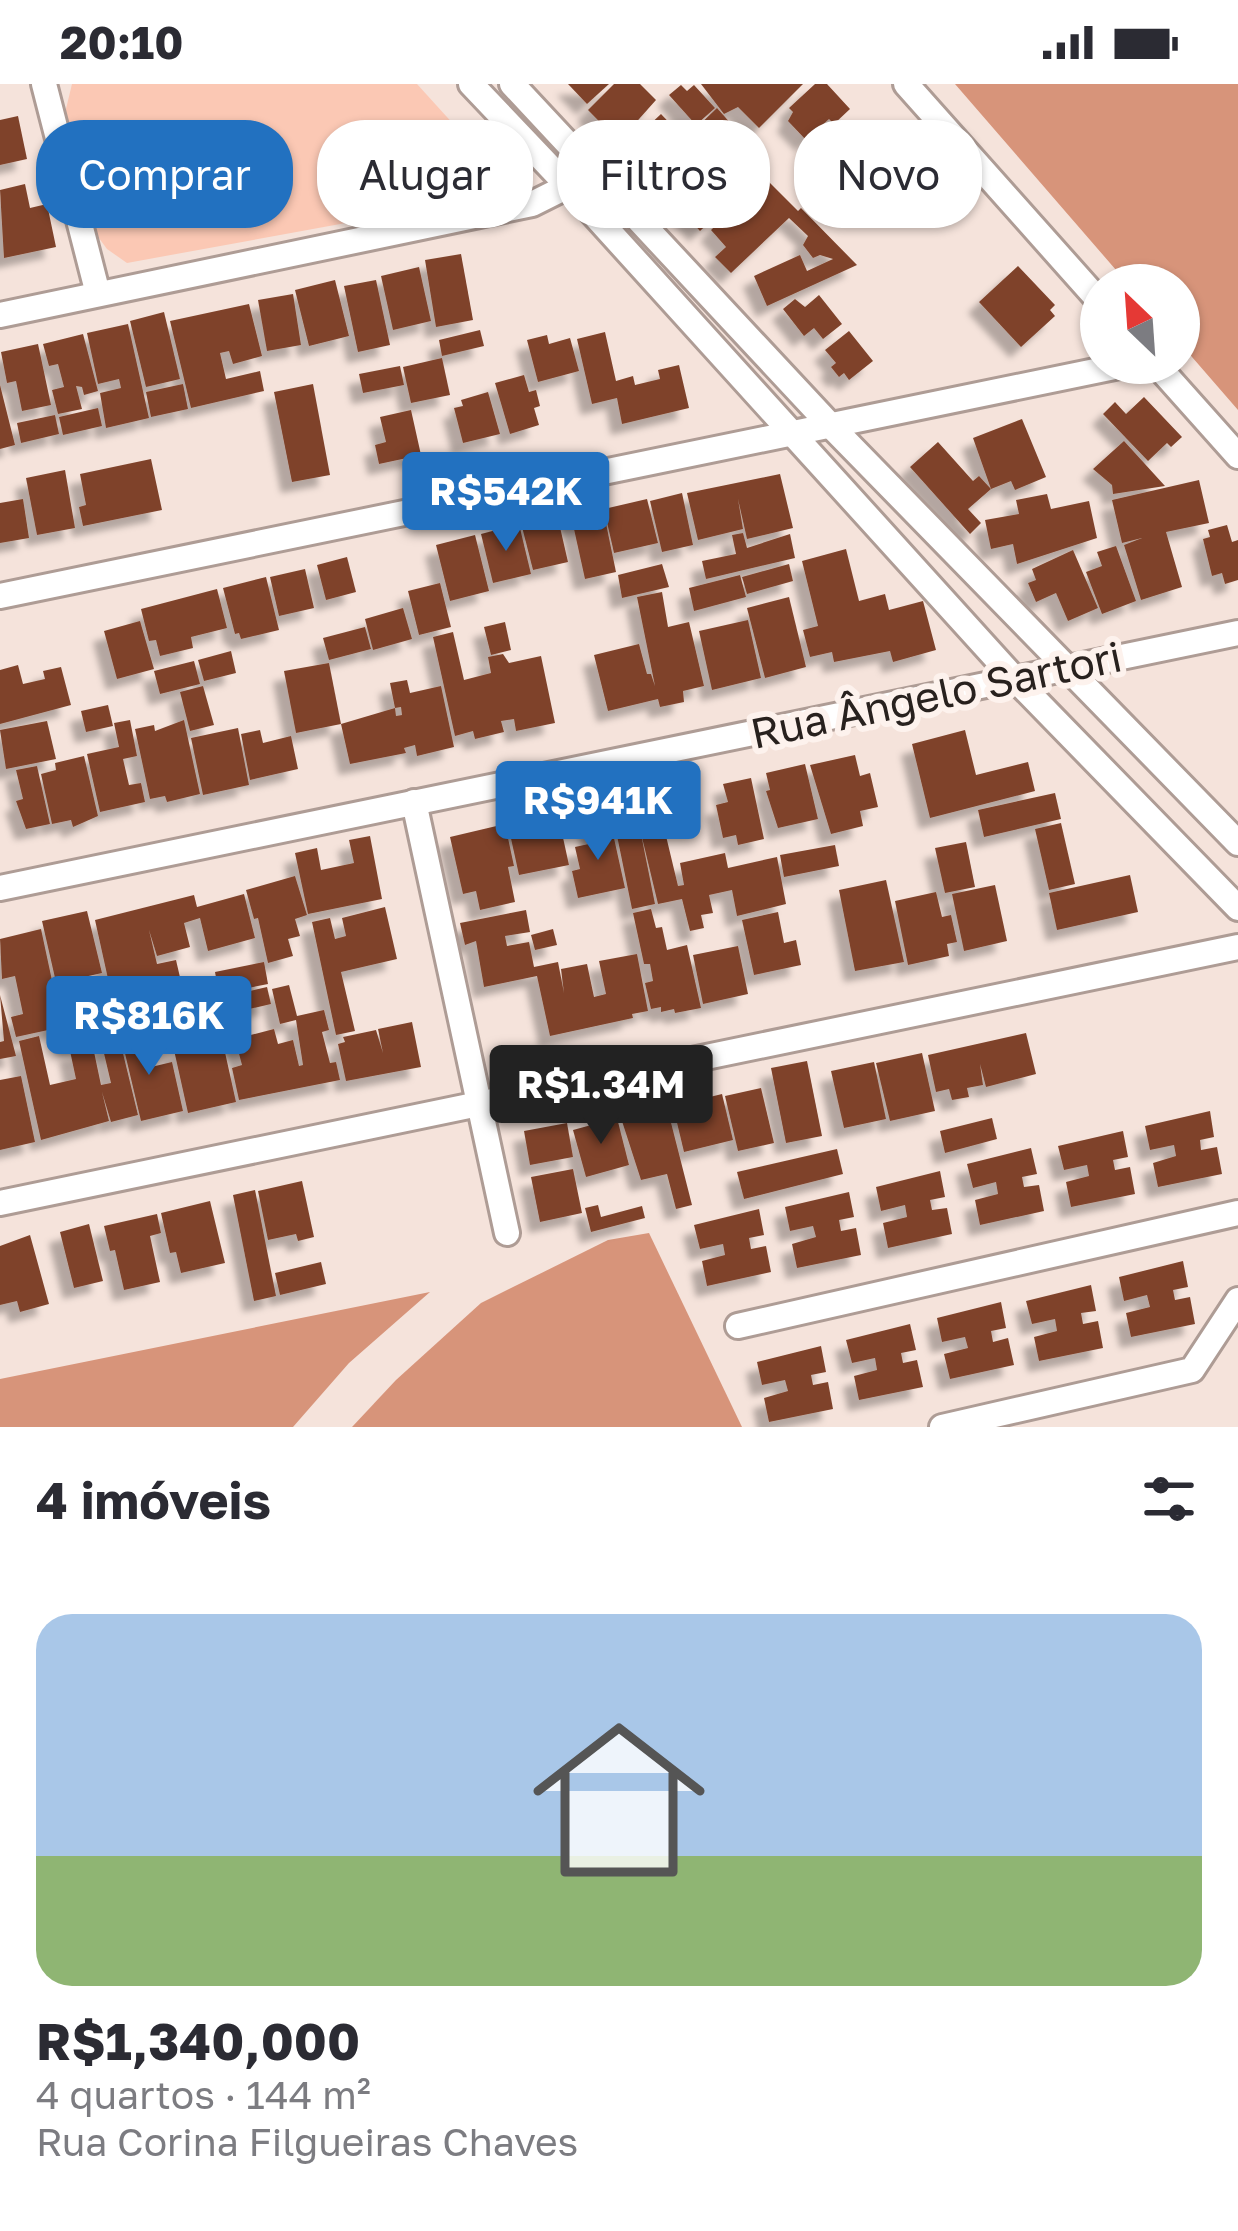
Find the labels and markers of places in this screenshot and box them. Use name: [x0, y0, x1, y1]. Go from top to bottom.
pin: R$542K: [408, 452, 604, 554]
pin: R$941K: [500, 761, 696, 863]
pin: R$816K: [51, 976, 247, 1078]
pin: R$1.34M: [490, 1045, 712, 1147]

